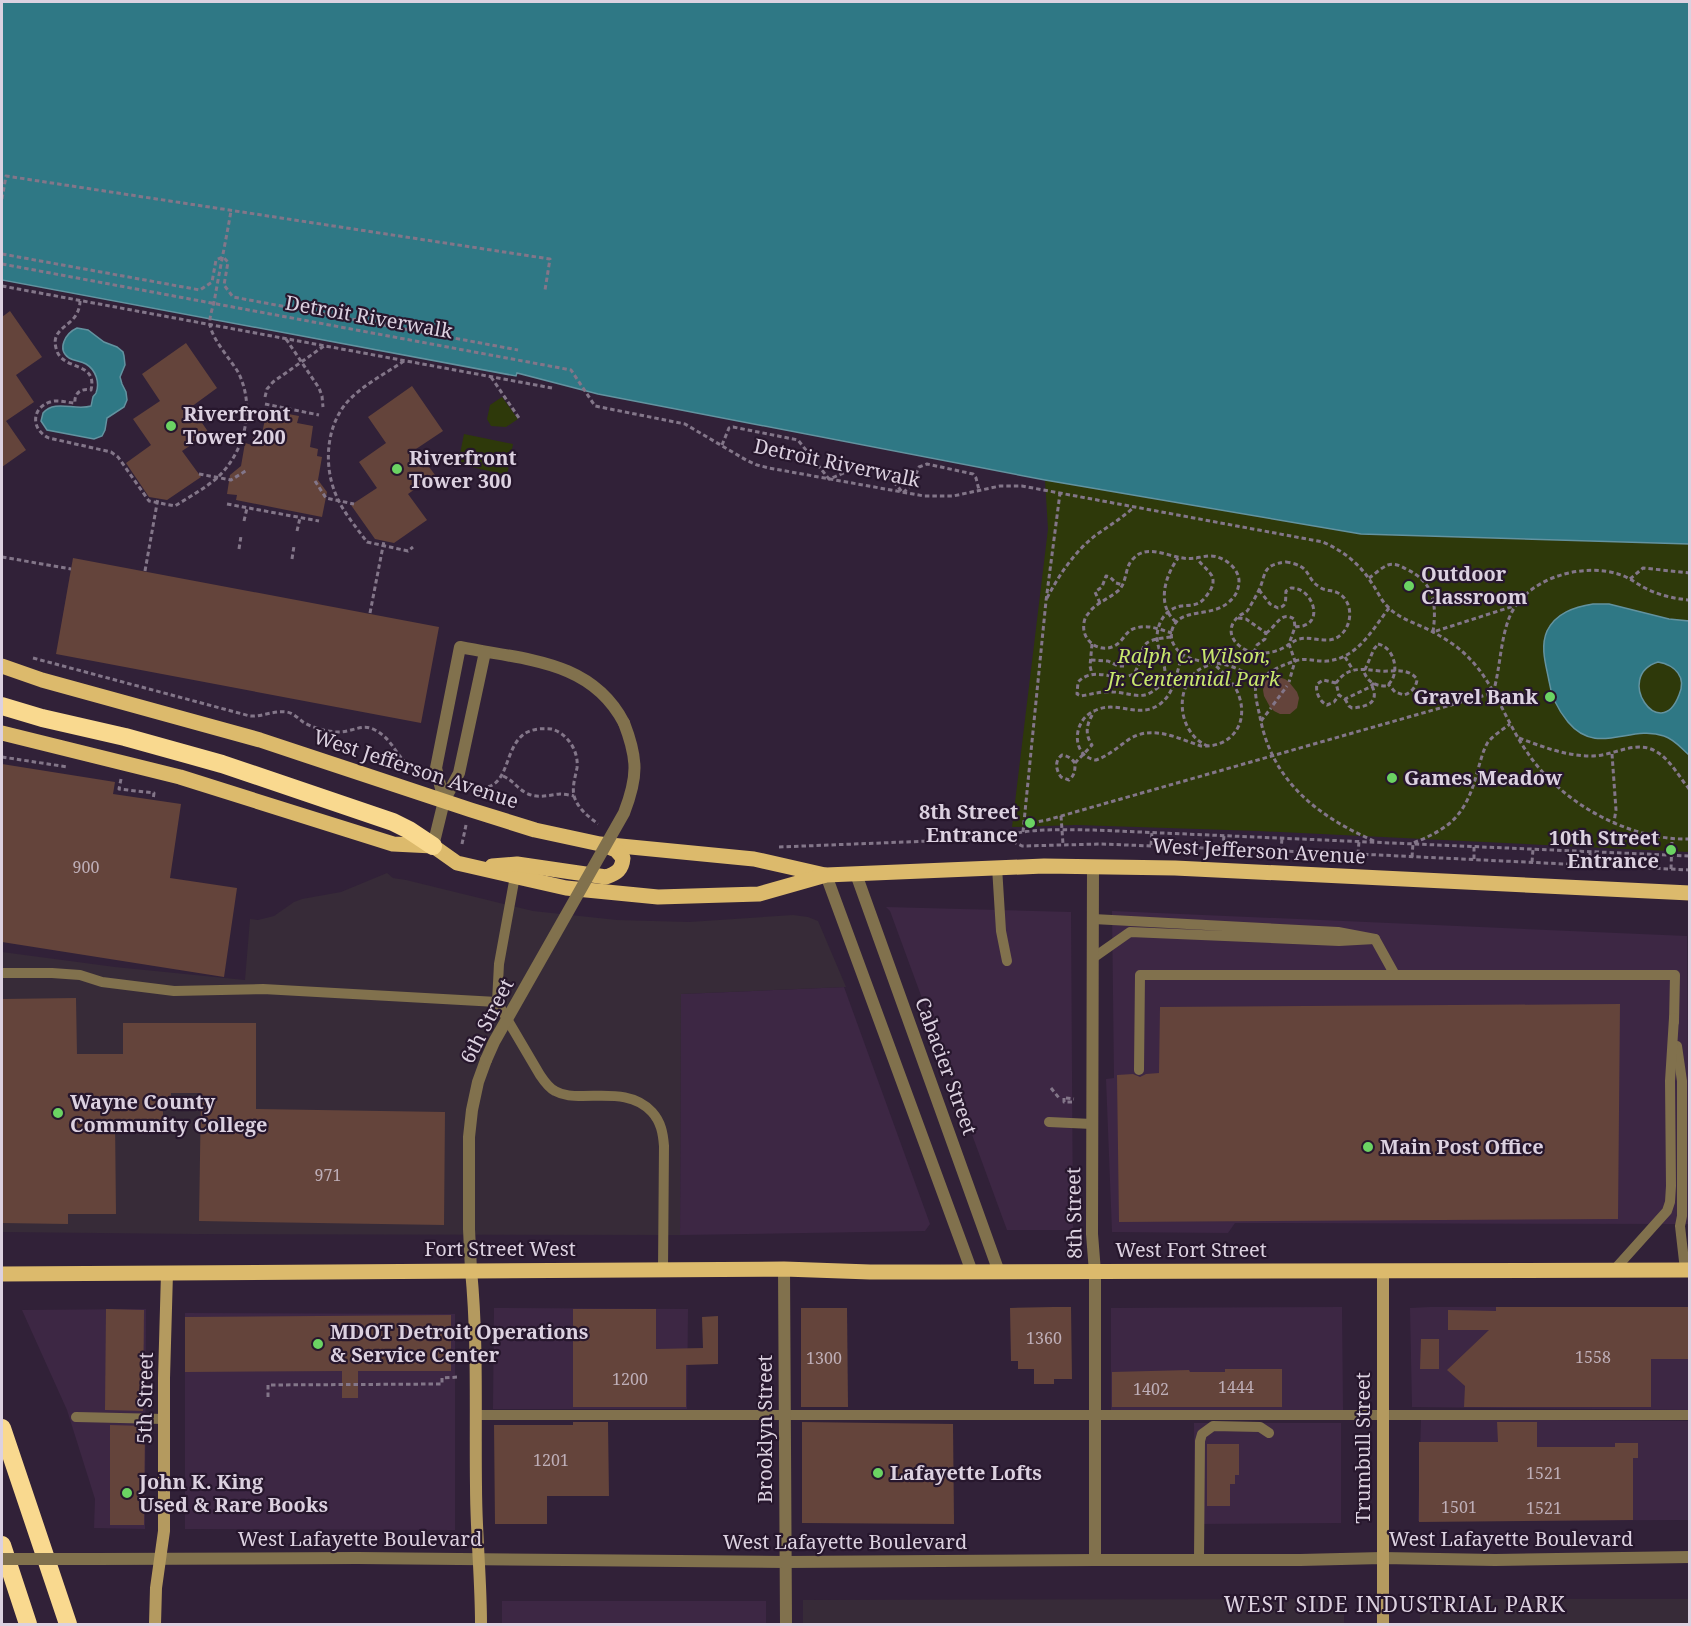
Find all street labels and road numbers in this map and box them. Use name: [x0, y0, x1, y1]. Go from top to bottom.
street label: Detroit Riverwalk: [283, 288, 455, 345]
street label: Detroit Riverwalk: [751, 432, 923, 493]
street label: West Jefferson Avenue: [310, 723, 522, 814]
street label: West Jefferson Avenue: [1151, 831, 1367, 870]
street label: 6th Street: [454, 974, 519, 1068]
street label: Cabacier Street: [909, 993, 984, 1138]
street label: 8th Street: [1059, 1167, 1088, 1259]
street label: Fort Street West: [424, 1235, 576, 1262]
street label: West Fort Street: [1115, 1236, 1267, 1263]
street label: 5th Street: [130, 1352, 159, 1444]
street label: Brooklyn Street: [751, 1355, 778, 1503]
street label: Trumbull Street: [1349, 1372, 1376, 1524]
street label: West Lafayette Boulevard: [238, 1525, 482, 1552]
street label: West Lafayette Boulevard: [1389, 1525, 1633, 1552]
street label: West Lafayette Boulevard: [723, 1528, 967, 1555]

